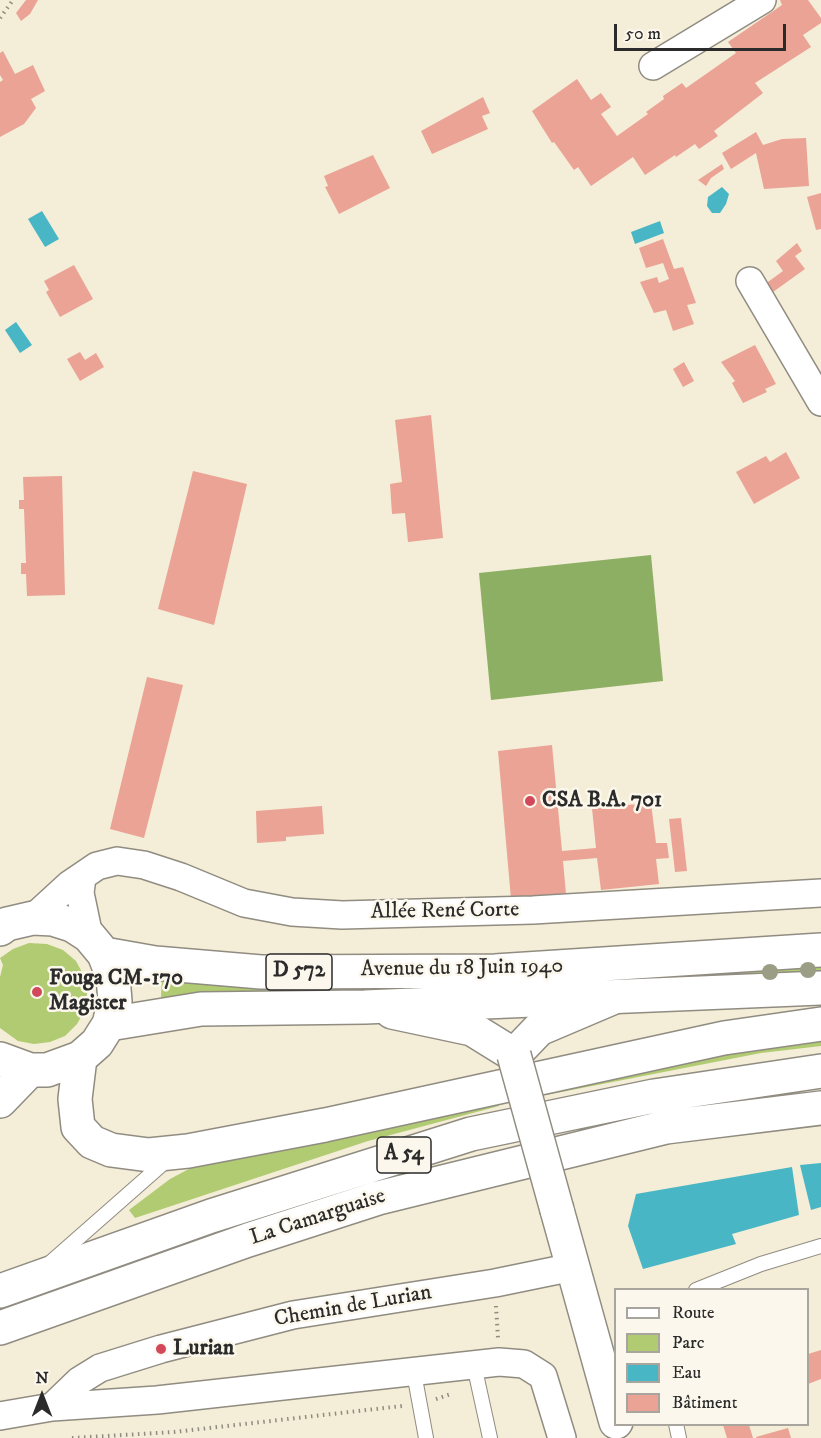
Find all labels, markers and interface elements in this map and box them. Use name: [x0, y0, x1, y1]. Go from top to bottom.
scale bar: [617, 12, 790, 50]
text: 50 m: [625, 23, 661, 45]
place label: CSA B.A. 701: [542, 788, 662, 814]
marker: CSA B.A. 701: [523, 794, 537, 808]
street label: Allée René Corte: [371, 898, 519, 926]
road number: D 572: [266, 954, 332, 990]
street label: Avenue du 18 Juin 1940: [360, 954, 564, 984]
place label: Fouga CM-170 Magister: [49, 966, 183, 1017]
marker: Fouga CM-170 Magister: [30, 985, 44, 999]
road number: A 54: [377, 1137, 431, 1173]
street label: La Camarguaise: [247, 1184, 389, 1252]
street label: Chemin de Lurian: [272, 1280, 434, 1334]
legend: [614, 1288, 809, 1426]
text: Route: [672, 1302, 715, 1324]
text: Parc: [672, 1332, 704, 1354]
place label: Lurian: [173, 1336, 234, 1362]
marker: Lurian: [154, 1342, 168, 1356]
text: Eau: [672, 1362, 701, 1384]
north arrow: [12, 1366, 72, 1426]
text: N: [35, 1368, 49, 1388]
text: Bâtiment: [672, 1392, 737, 1414]

